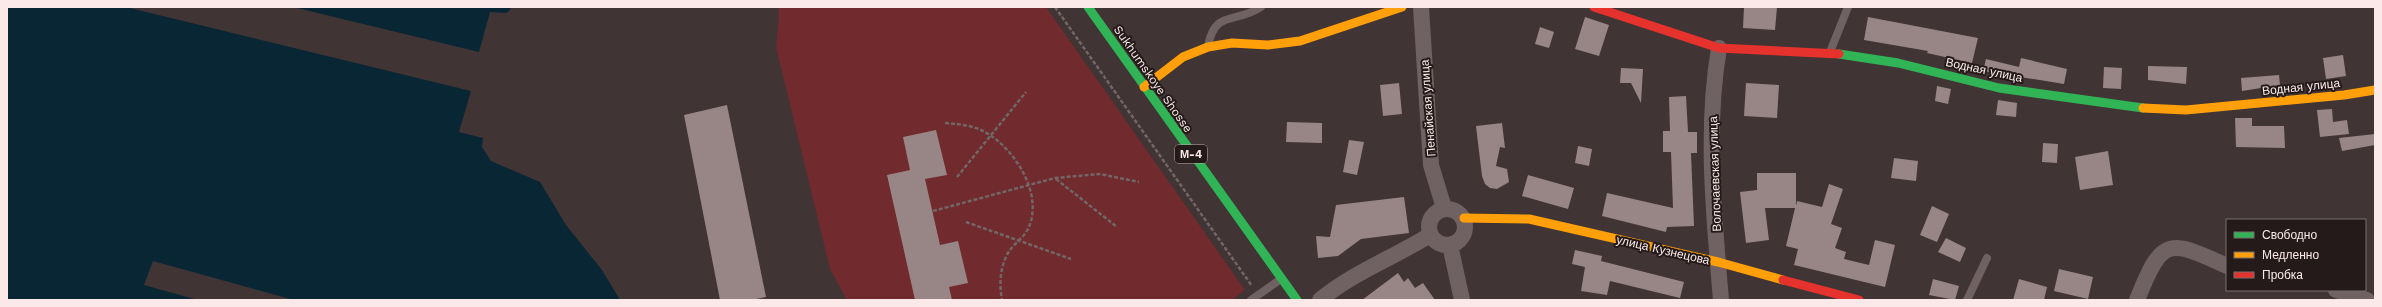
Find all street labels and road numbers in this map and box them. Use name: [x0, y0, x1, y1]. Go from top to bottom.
street label: Sukhumskoye Shosse: [1111, 23, 1195, 135]
street label: Водная улица: [1944, 55, 2024, 85]
street label: Пенайская улица: [1418, 59, 1438, 157]
street label: Водная улица: [2261, 76, 2341, 98]
street label: Волочаевская улица: [1706, 116, 1724, 232]
road number: М-4: [1175, 145, 1207, 163]
street label: улица Кузнецова: [1615, 232, 1711, 268]

